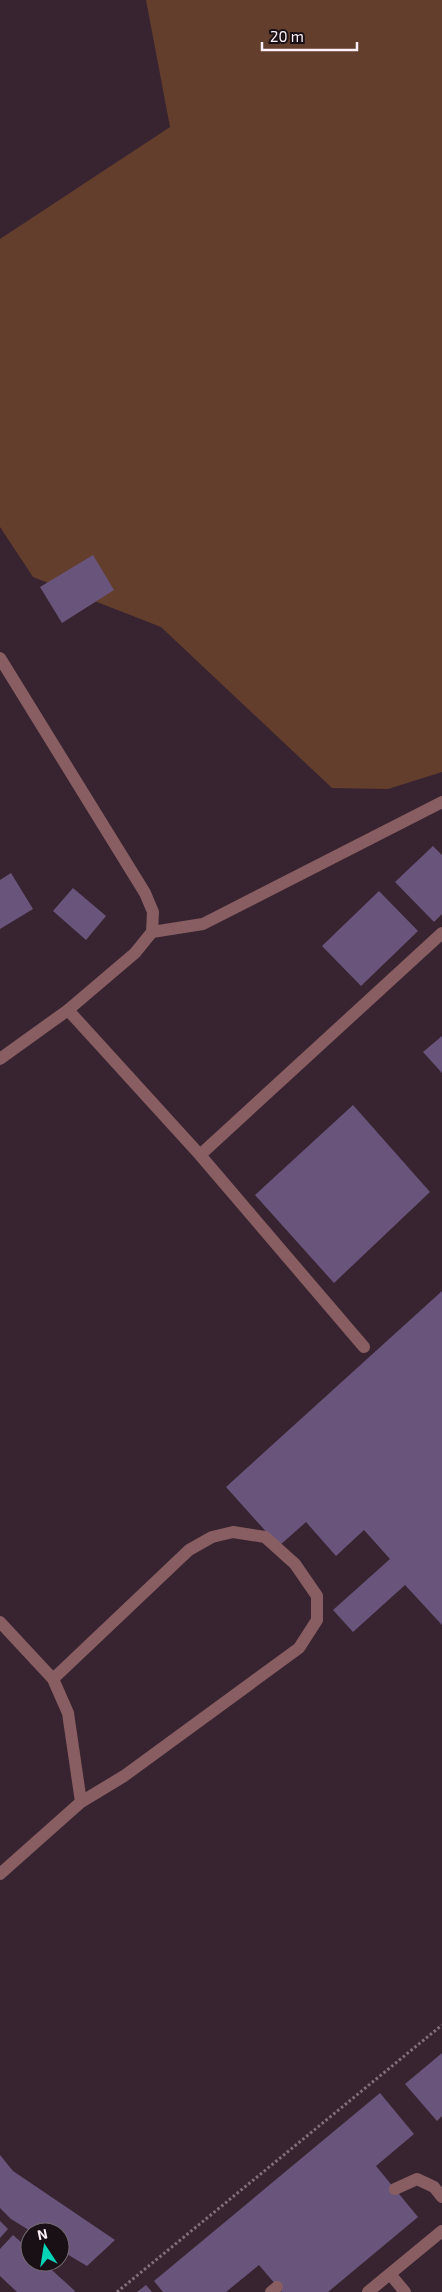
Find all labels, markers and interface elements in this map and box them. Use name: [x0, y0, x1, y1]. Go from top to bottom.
scale bar: [262, 20, 357, 52]
text: 20 m: [270, 27, 304, 45]
north arrow: [20, 2222, 70, 2272]
text: N: [35, 2224, 49, 2243]

